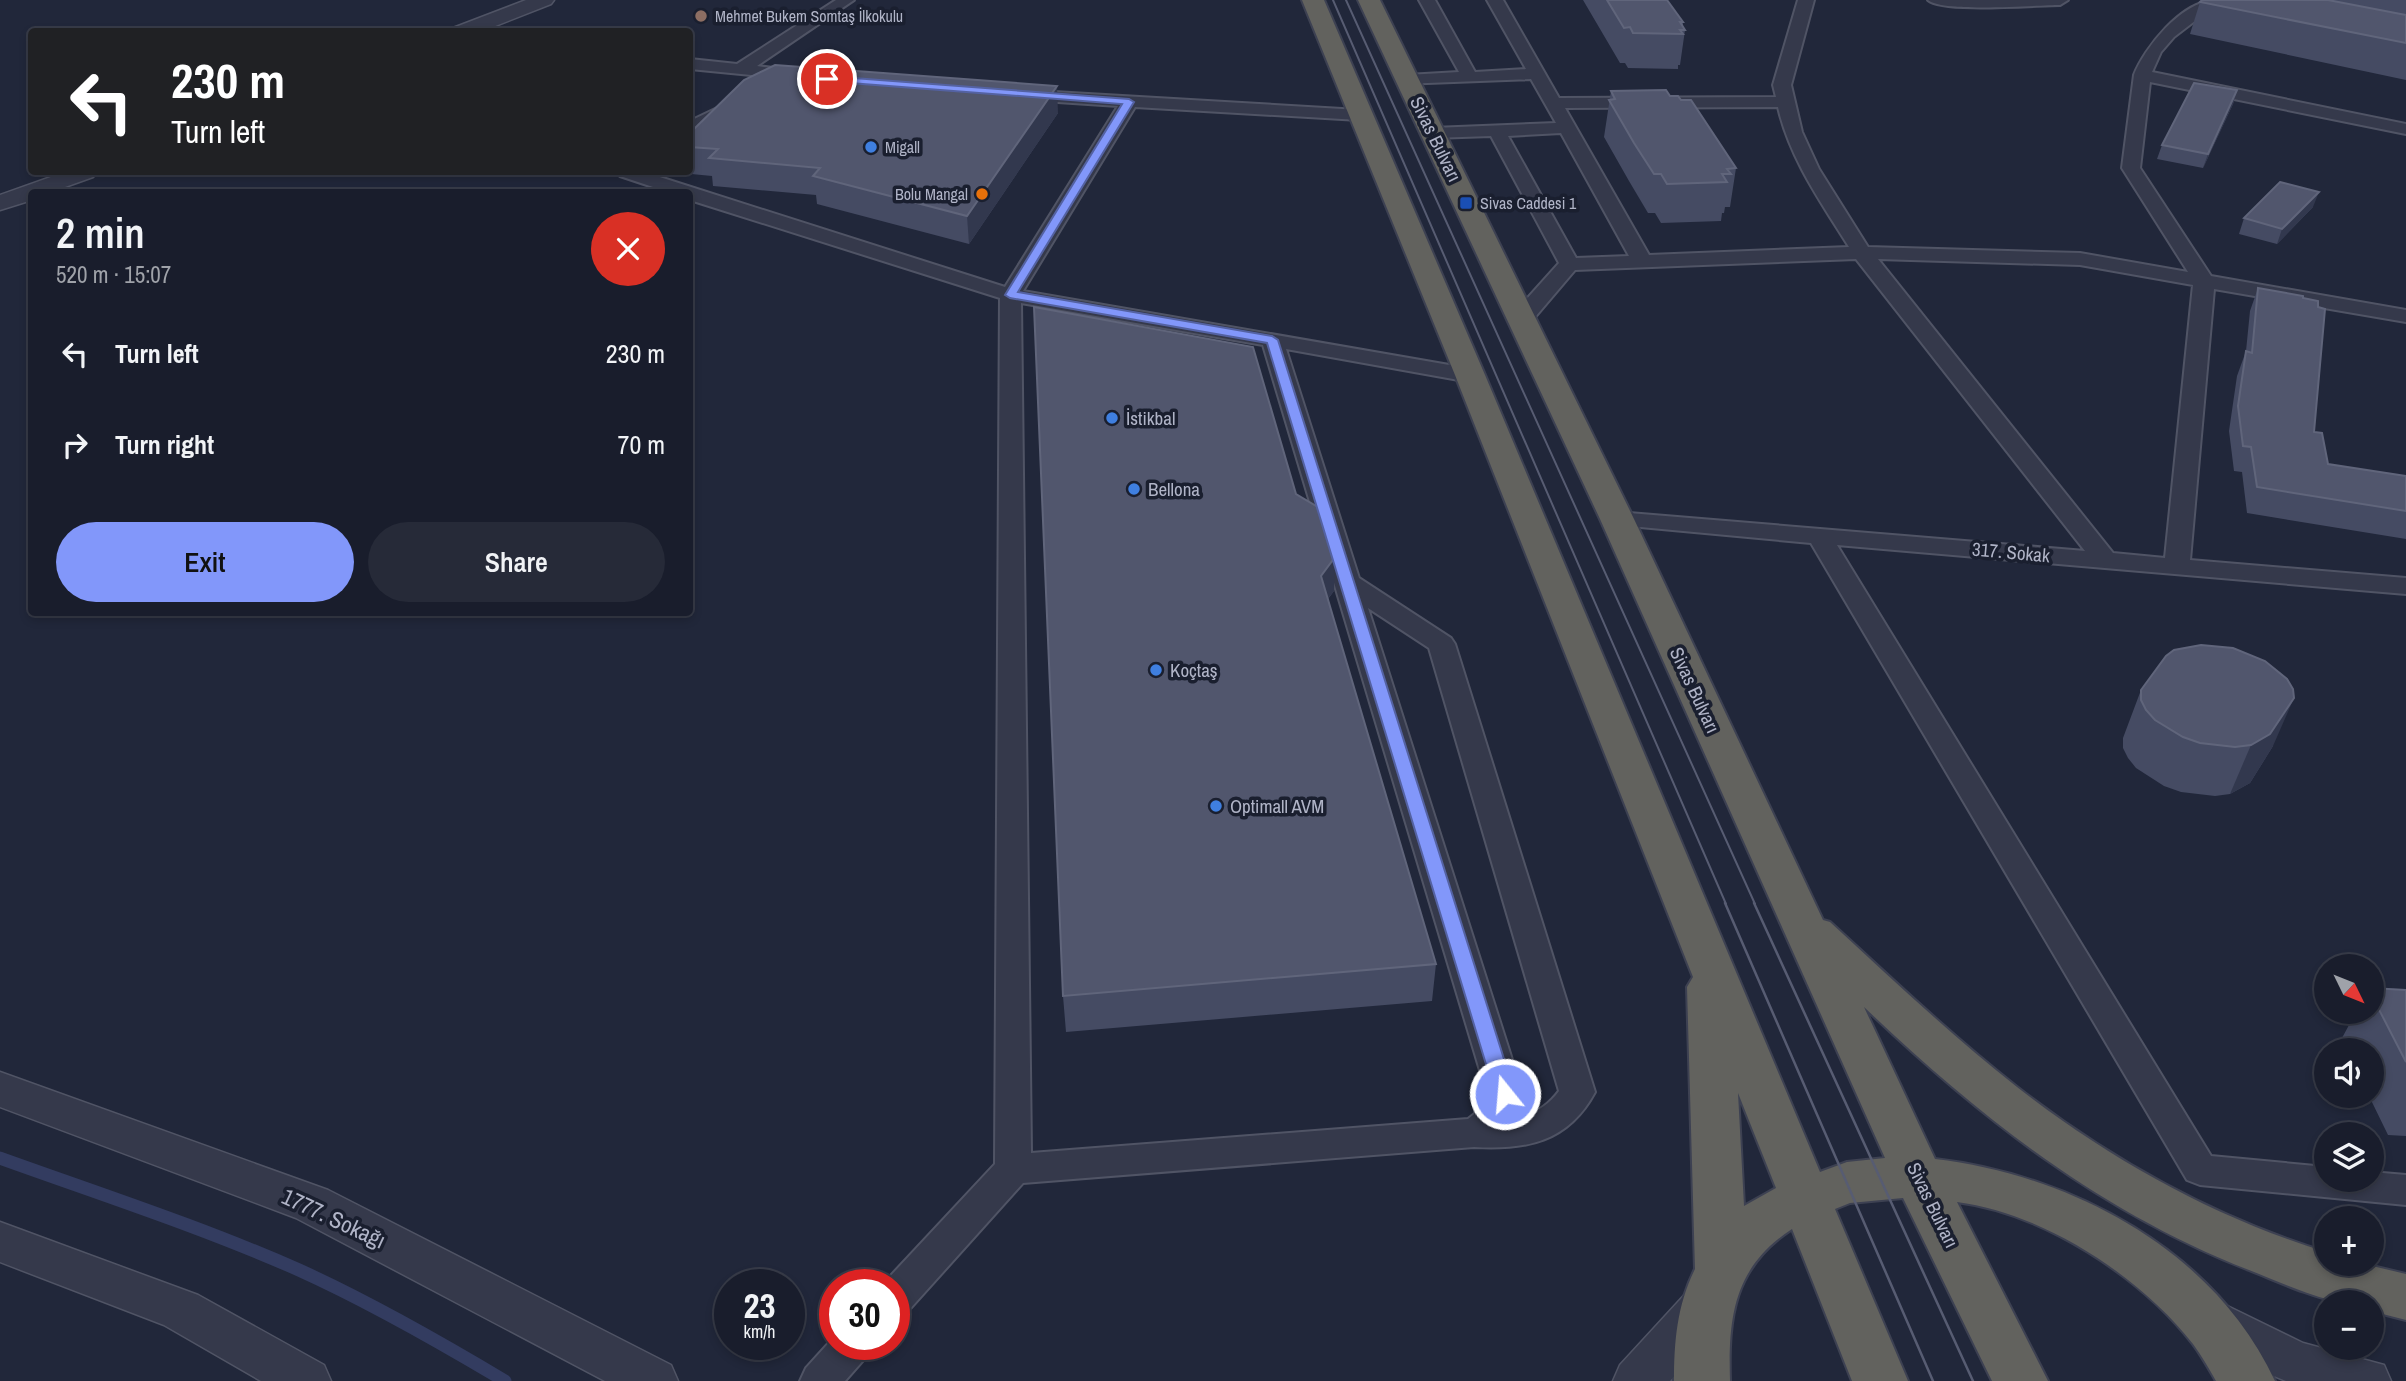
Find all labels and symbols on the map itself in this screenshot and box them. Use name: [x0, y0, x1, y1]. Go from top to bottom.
place label: Mehmet Bukem Somtaş İlkokulu: [715, 5, 903, 27]
marker: Mehmet Bukem Somtaş İlkokulu: [693, 8, 709, 24]
pin: [797, 49, 857, 109]
street label: Sivas Bulvarı: [1404, 92, 1468, 186]
place label: Migall: [885, 136, 920, 158]
marker: Migall: [863, 139, 879, 155]
place label: Bolu Mangal: [895, 183, 968, 205]
marker: Bolu Mangal: [974, 186, 990, 202]
place label: Sivas Caddesi 1: [1480, 192, 1577, 214]
marker: Sivas Caddesi 1: [1458, 195, 1474, 211]
place label: İstikbal: [1126, 405, 1175, 431]
marker: İstikbal: [1104, 410, 1120, 426]
place label: Bellona: [1148, 476, 1200, 502]
marker: Bellona: [1126, 481, 1142, 497]
street label: 317. Sokak: [1971, 536, 2051, 568]
street label: Sivas Bulvarı: [1664, 643, 1726, 737]
place label: Koçtaş: [1170, 657, 1218, 683]
marker: Koçtaş: [1148, 662, 1164, 678]
place label: Optimall AVM: [1230, 793, 1324, 819]
marker: Optimall AVM: [1208, 798, 1224, 814]
north arrow: [2314, 954, 2384, 1024]
position arrow: [1468, 1057, 1542, 1131]
street label: Sivas Bulvarı: [1901, 1158, 1965, 1252]
street label: 1777. Sokağı: [277, 1180, 391, 1256]
speed limit sign: 30: [819, 1269, 910, 1360]

